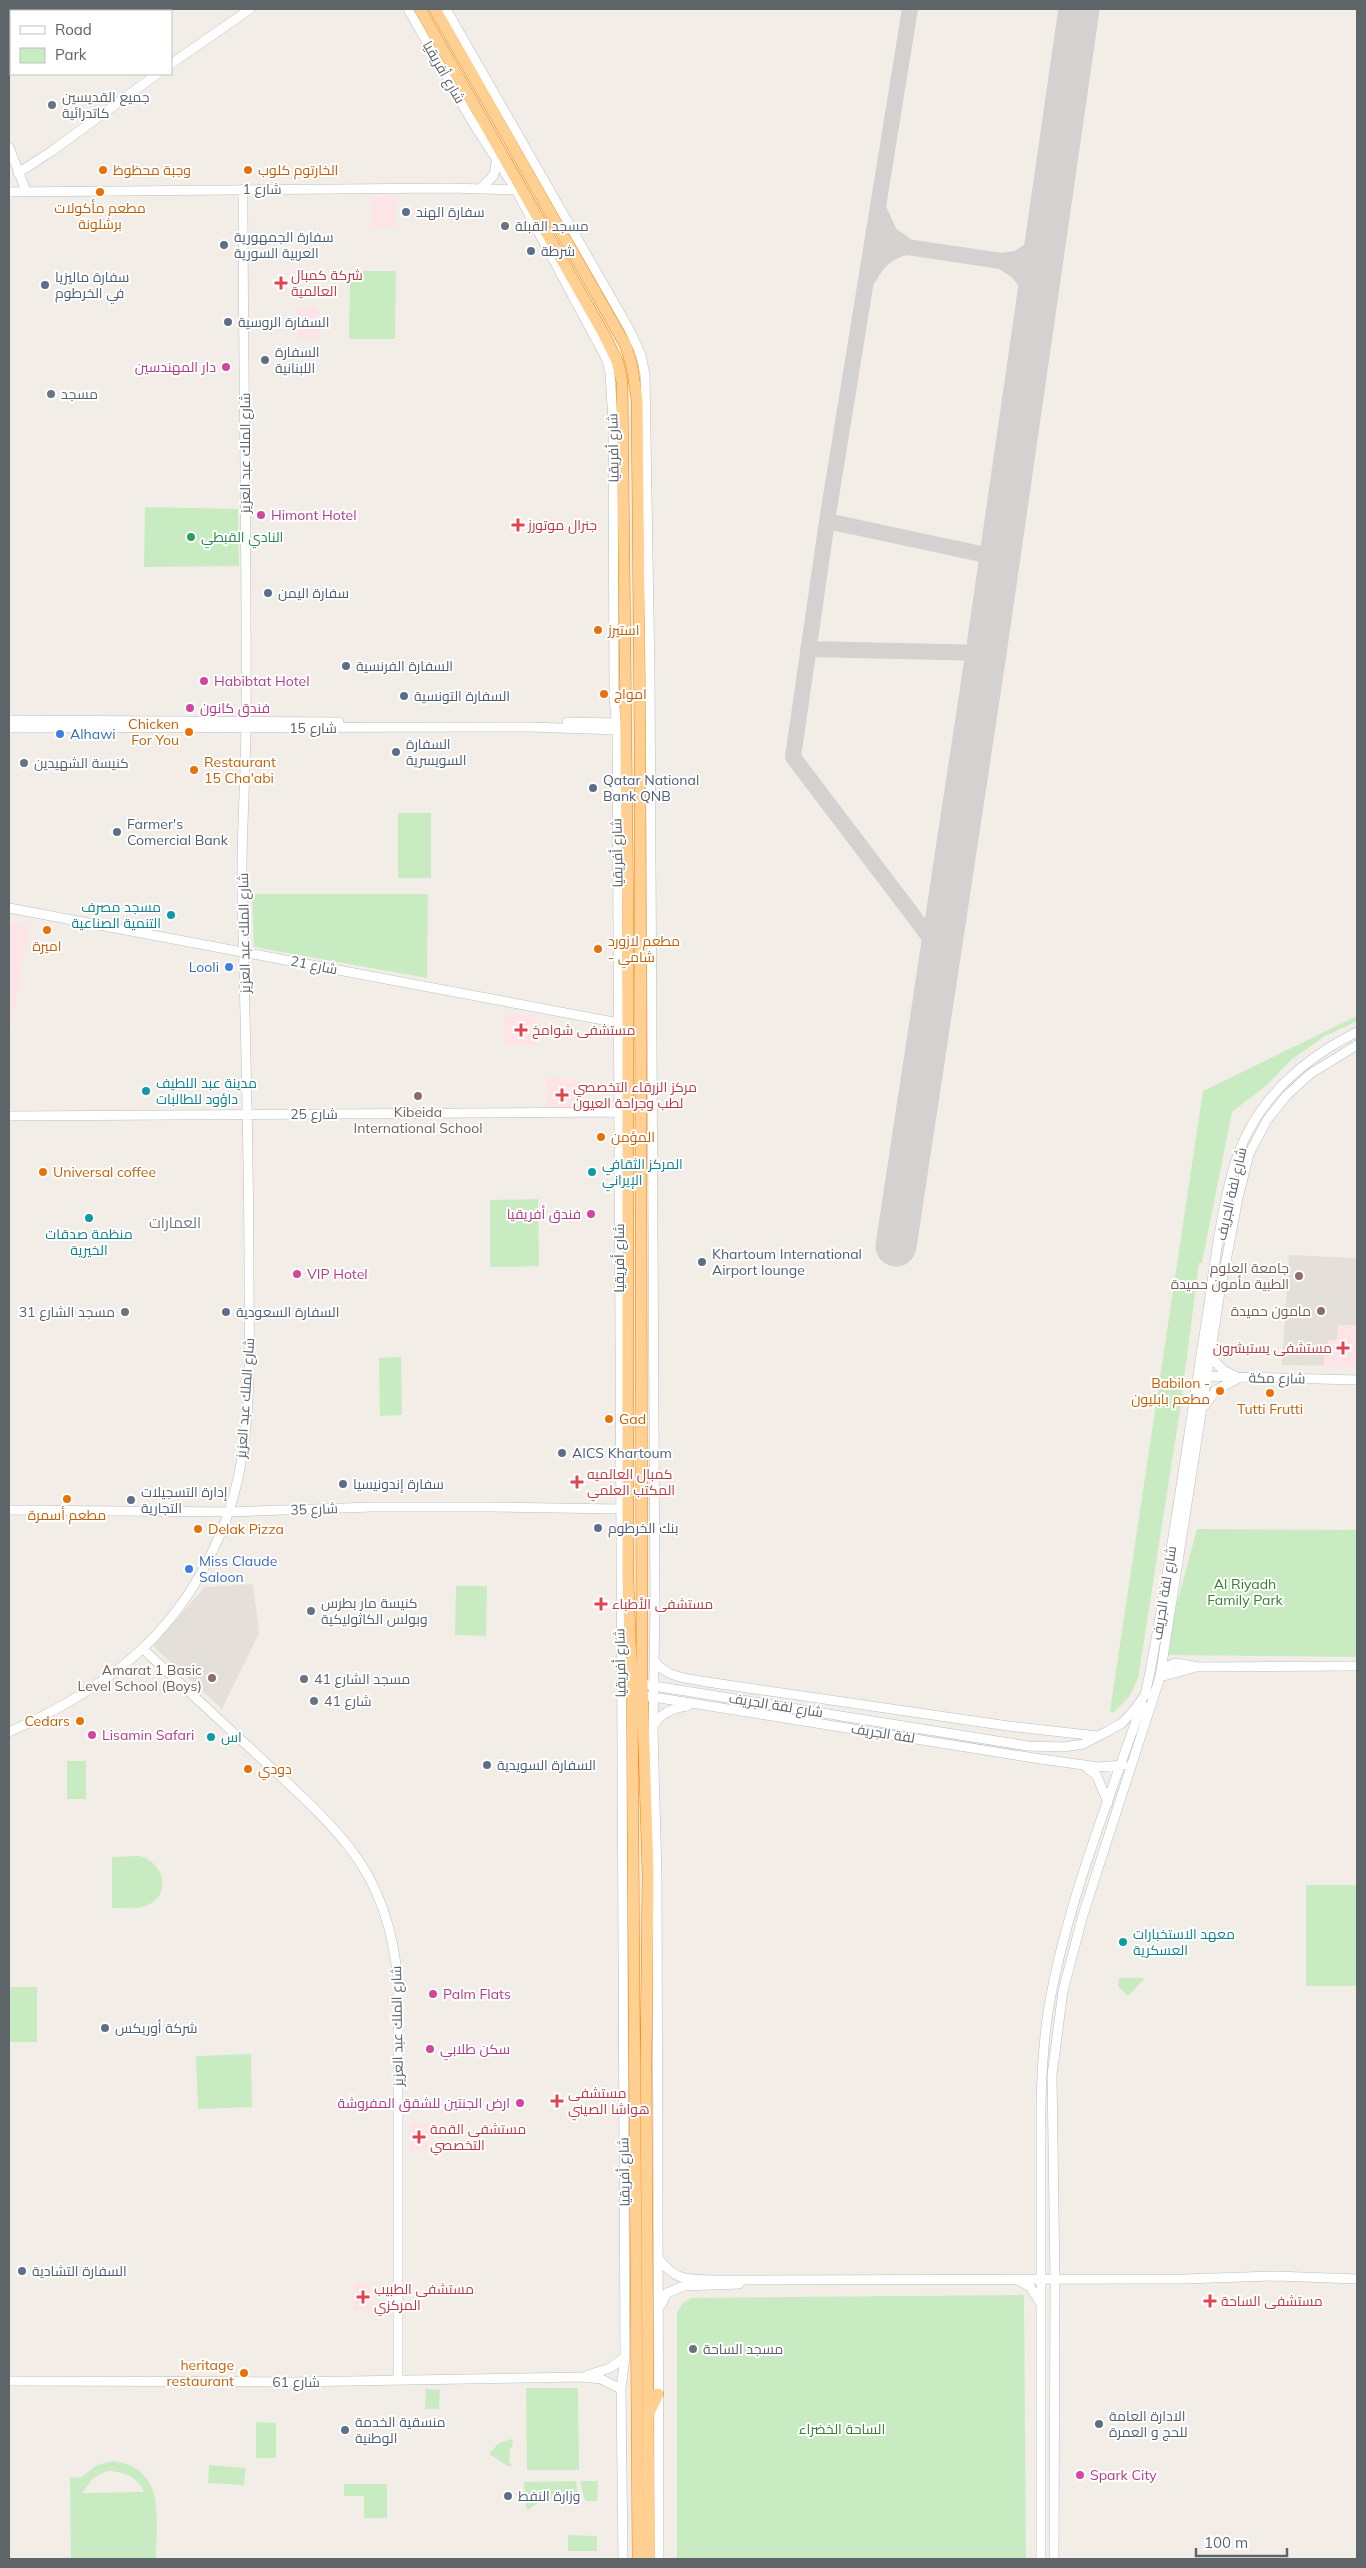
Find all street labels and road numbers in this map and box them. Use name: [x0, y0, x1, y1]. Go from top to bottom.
street label: شارع أفريقيا: [419, 37, 469, 107]
street label: شارع 1: [242, 180, 282, 198]
street label: شارع الملك عبد العزيز: [236, 393, 254, 514]
street label: شارع أفريقيا: [603, 413, 623, 483]
street label: شارع 15: [289, 719, 337, 737]
street label: شارع أفريقيا: [607, 818, 627, 888]
street label: شارع الملك عبد العزيز: [234, 873, 254, 994]
street label: شارع 21: [289, 952, 339, 978]
street label: شارع 25: [290, 1105, 338, 1123]
street label: شارع لفة الجريف: [1212, 1146, 1250, 1242]
street label: شارع أفريقيا: [610, 1223, 628, 1293]
street label: شارع الملك عبد العزيز: [232, 1337, 258, 1460]
street label: شارع مكة: [1248, 1369, 1306, 1387]
street label: شارع 35: [290, 1499, 338, 1519]
street label: شارع لفة الجريف: [1148, 1545, 1180, 1641]
street label: شارع أفريقيا: [610, 1628, 630, 1698]
street label: شارع لفة الجريف: [728, 1689, 824, 1721]
street label: لفة الجريف: [850, 1719, 916, 1747]
street label: شارع الملك عبد العزيز: [387, 1966, 407, 2087]
street label: شارع أفريقيا: [614, 2137, 634, 2207]
street label: شارع 61: [272, 2373, 320, 2391]

